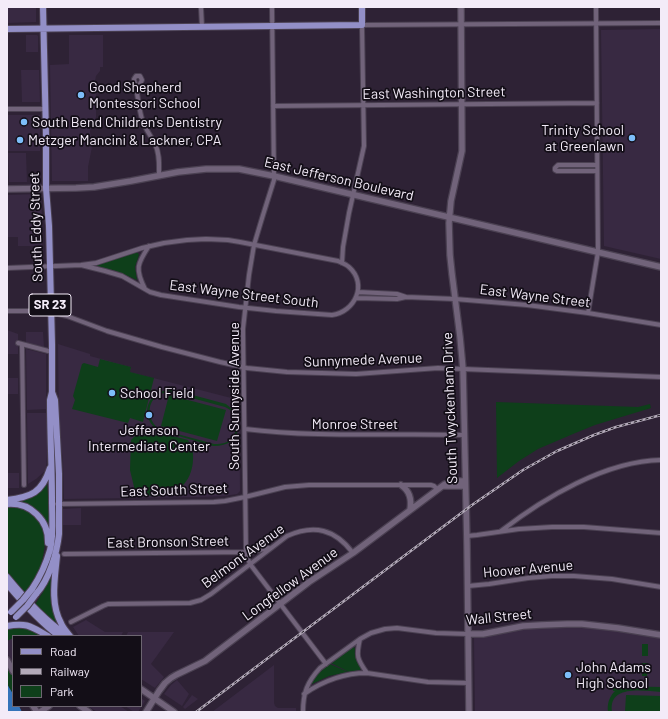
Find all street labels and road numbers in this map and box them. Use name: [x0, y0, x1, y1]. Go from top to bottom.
street label: East Washington Street: [362, 83, 506, 103]
street label: East Jefferson Boulevard: [263, 154, 415, 204]
street label: South Eddy Street: [26, 172, 46, 282]
street label: East Wayne Street South: [169, 277, 319, 311]
street label: East Wayne Street: [479, 281, 591, 311]
road number: SR 23: [29, 294, 71, 316]
street label: South Sunnyside Avenue: [226, 322, 242, 470]
street label: South Twyckenham Drive: [439, 332, 461, 484]
street label: Sunnymede Avenue: [304, 350, 422, 370]
street label: Monroe Street: [312, 416, 398, 432]
street label: East South Street: [120, 480, 228, 500]
street label: Belmont Avenue: [198, 520, 288, 592]
street label: East Bronson Street: [107, 533, 229, 551]
street label: Longfellow Avenue: [239, 544, 341, 624]
street label: Hoover Avenue: [482, 557, 574, 581]
street label: Wall Street: [465, 605, 533, 629]

